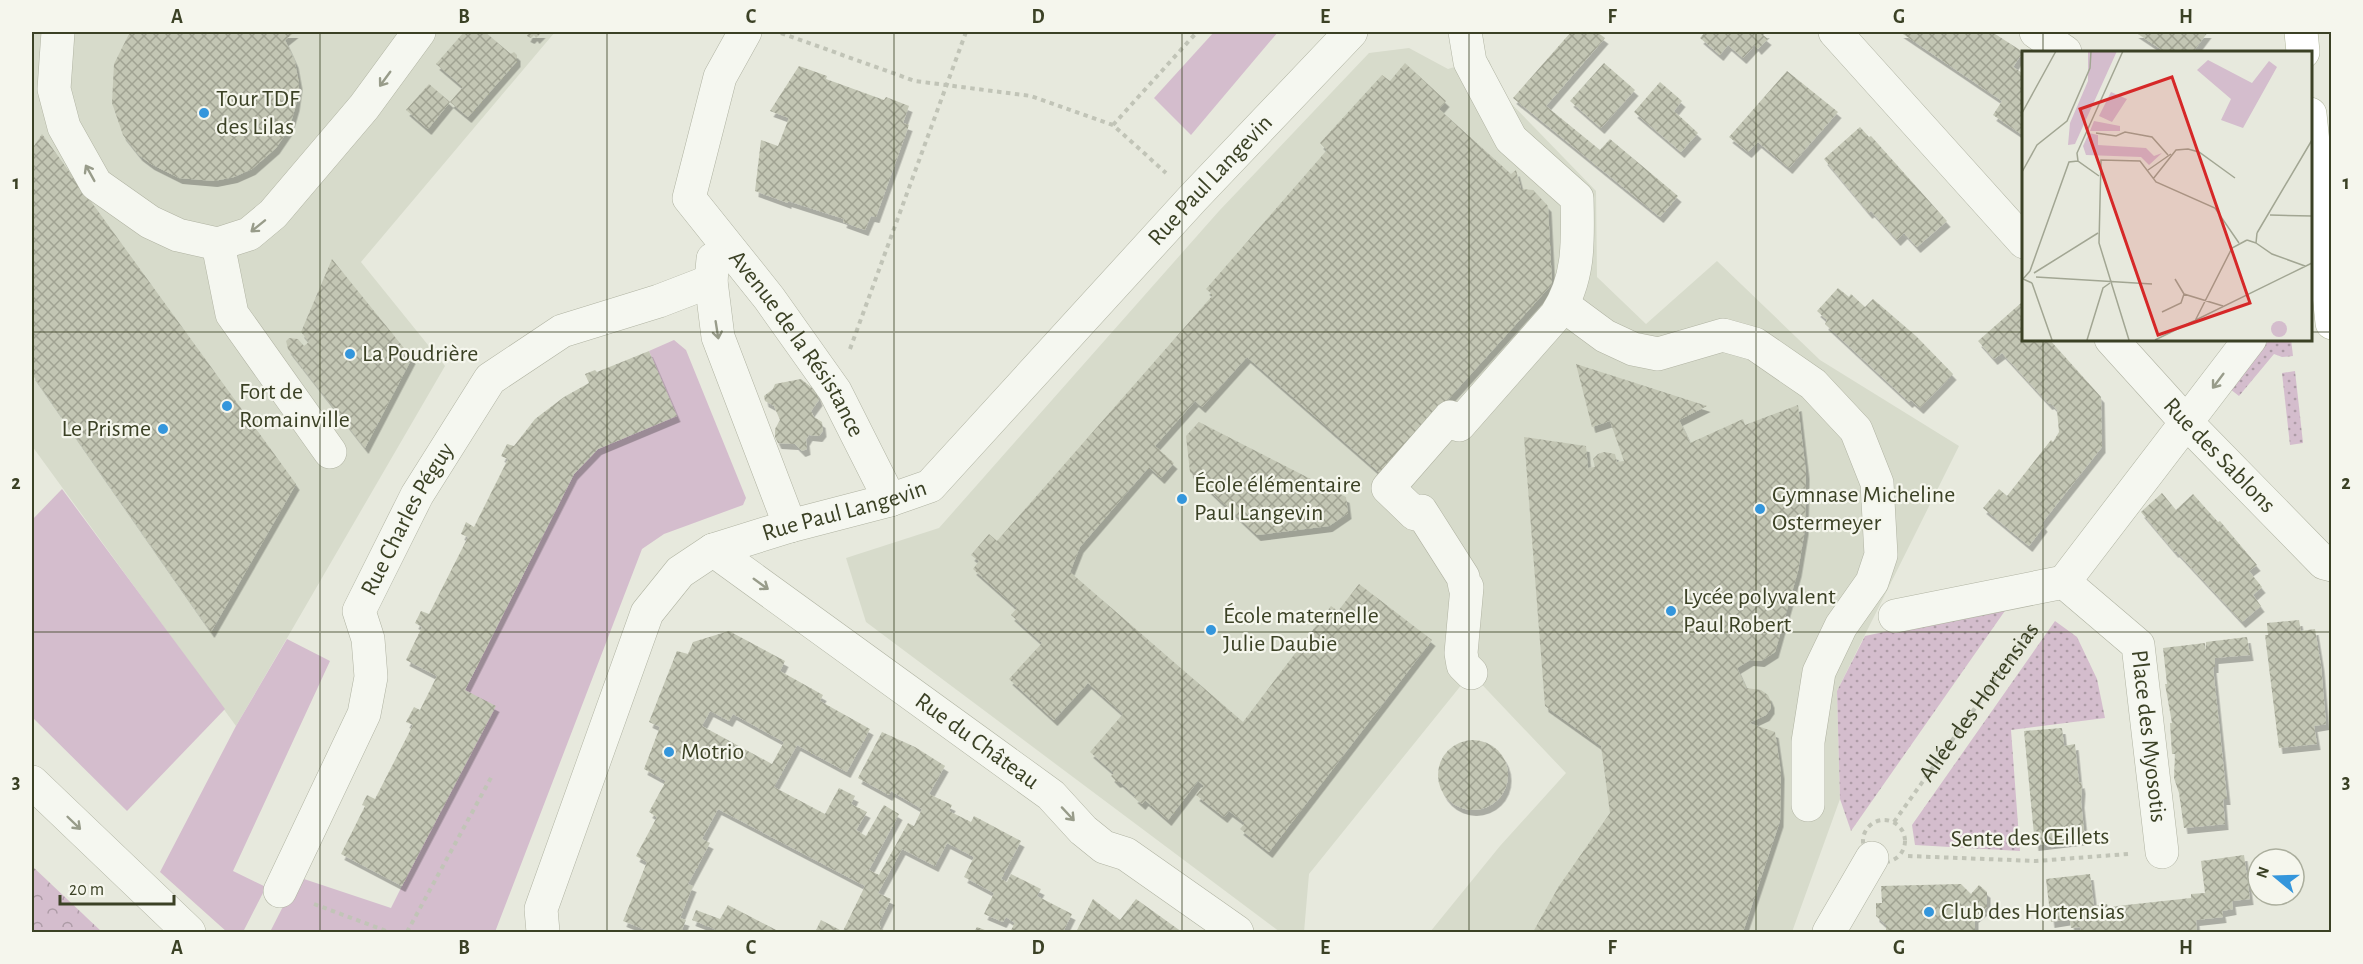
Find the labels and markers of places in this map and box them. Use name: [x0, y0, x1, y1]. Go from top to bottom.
place label: Tour TDF des Lilas: [216, 87, 300, 139]
marker: Tour TDF des Lilas: [197, 106, 211, 120]
place label: La Poudrière: [362, 342, 478, 366]
marker: La Poudrière: [343, 347, 357, 361]
place label: Fort de Romainville: [239, 380, 350, 432]
marker: Fort de Romainville: [220, 399, 234, 413]
place label: Le Prisme: [61, 417, 151, 441]
marker: Le Prisme: [156, 422, 170, 436]
place label: École élémentaire Paul Langevin: [1194, 471, 1361, 525]
place label: Gymnase Micheline Ostermeyer: [1772, 483, 1955, 535]
marker: École élémentaire Paul Langevin: [1175, 492, 1189, 506]
marker: Gymnase Micheline Ostermeyer: [1753, 502, 1767, 516]
place label: Lycée polyvalent Paul Robert: [1683, 585, 1836, 637]
place label: École maternelle Julie Daubie: [1223, 602, 1379, 656]
marker: Lycée polyvalent Paul Robert: [1664, 604, 1678, 618]
marker: École maternelle Julie Daubie: [1204, 623, 1218, 637]
place label: Motrio: [681, 740, 744, 764]
marker: Motrio: [662, 745, 676, 759]
place label: Club des Hortensias: [1941, 900, 2125, 924]
marker: Club des Hortensias: [1922, 905, 1936, 919]

